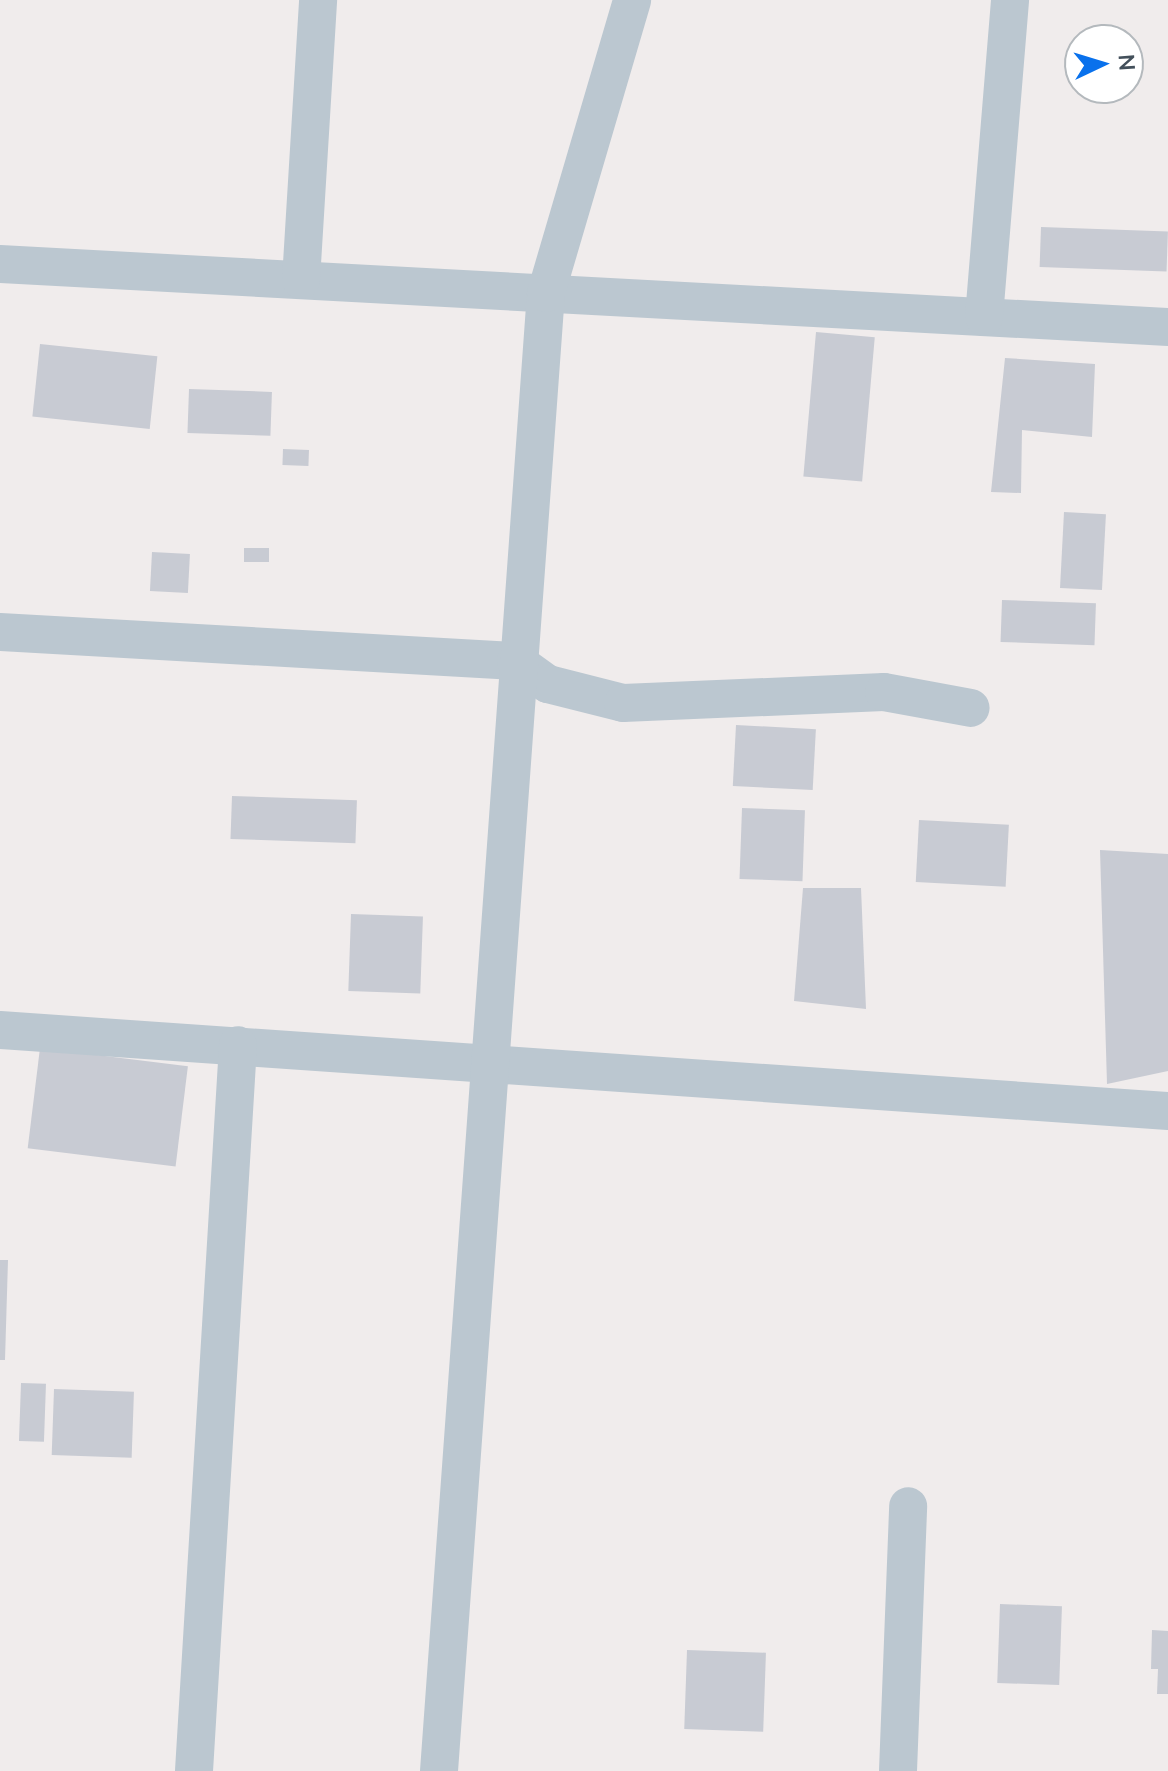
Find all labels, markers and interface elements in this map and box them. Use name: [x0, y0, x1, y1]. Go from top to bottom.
north arrow: [1064, 24, 1144, 104]
text: N: [1110, 53, 1141, 72]

